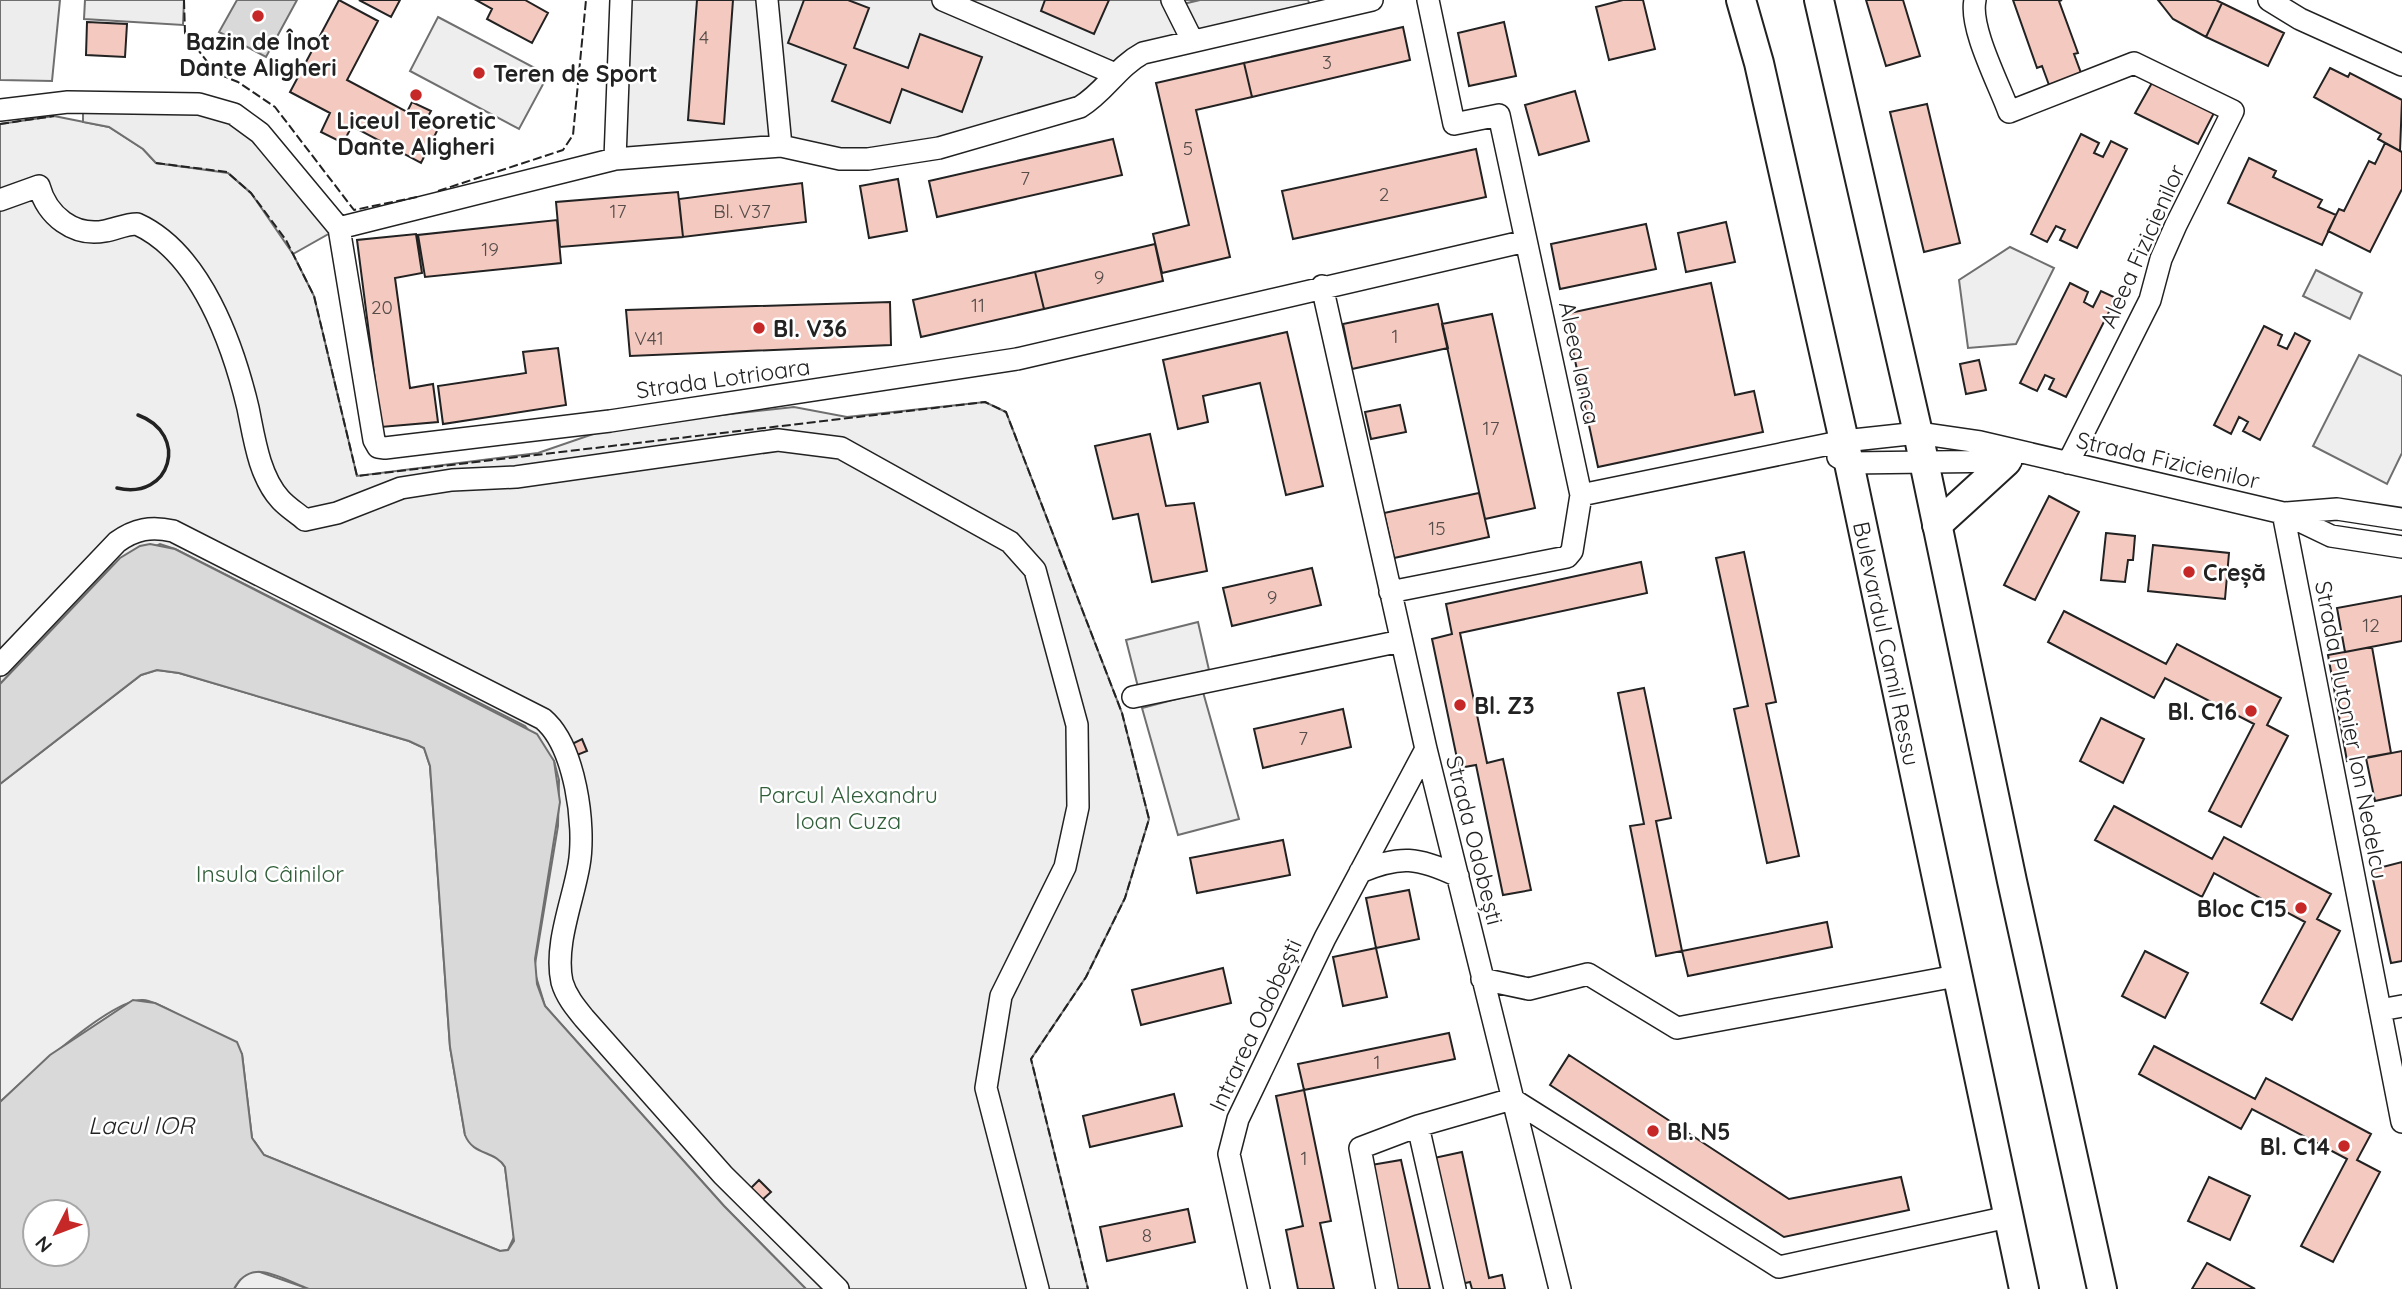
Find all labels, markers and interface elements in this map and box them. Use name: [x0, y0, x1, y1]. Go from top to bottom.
marker: Bazin de Înot Dante Aligheri: [250, 8, 266, 24]
house number: 4: [699, 25, 709, 49]
place label: Bazin de Înot Dante Aligheri: [179, 27, 337, 82]
house number: 3: [1322, 50, 1332, 74]
place label: Teren de Sport: [493, 59, 658, 88]
marker: Teren de Sport: [471, 65, 487, 81]
marker: Liceul Teoretic Dante Aligheri: [408, 87, 424, 103]
place label: Liceul Teoretic Dante Aligheri: [336, 106, 496, 161]
house number: 5: [1183, 136, 1193, 160]
street label: Aleea Fizicienilor: [2093, 160, 2191, 332]
house number: 7: [1020, 166, 1030, 190]
house number: 2: [1379, 182, 1389, 206]
house number: 17: [610, 199, 627, 223]
house number: Bl. V37: [713, 199, 771, 223]
house number: 19: [481, 237, 499, 261]
house number: 9: [1094, 265, 1104, 289]
house number: 11: [971, 293, 985, 317]
house number: 20: [371, 295, 393, 319]
street label: Aleea Ianca: [1553, 299, 1607, 427]
place label: Bl. V36: [773, 314, 847, 343]
marker: Bl. V36: [751, 320, 767, 336]
house number: 1: [1391, 324, 1399, 348]
house number: V41: [634, 326, 664, 350]
street label: Strada Lotrioara: [634, 351, 812, 405]
house number: 17: [1483, 416, 1500, 440]
street label: Strada Fizicienilor: [2074, 425, 2263, 495]
house number: 15: [1428, 516, 1446, 540]
street label: Bulevardul Camil Ressu: [1847, 519, 1927, 768]
place label: Creșă: [2203, 558, 2266, 588]
marker: Creșă: [2181, 564, 2197, 580]
street label: Strada Plutonier Ion Nedelcu: [2309, 578, 2395, 882]
house number: 9: [1267, 585, 1277, 609]
house number: 12: [2362, 613, 2380, 637]
place label: Bl. Z3: [1474, 691, 1535, 720]
marker: Bl. Z3: [1452, 697, 1468, 713]
place label: Bl. C16: [2168, 697, 2237, 726]
marker: Bl. C16: [2243, 703, 2259, 719]
house number: 7: [1298, 726, 1308, 750]
street label: Strada Odobești: [1440, 752, 1510, 928]
park label: Parcul Alexandru Ioan Cuza: [758, 780, 938, 835]
park label: Insula Câinilor: [196, 859, 344, 888]
place label: Bloc C15: [2197, 894, 2287, 923]
marker: Bloc C15: [2293, 900, 2309, 916]
street label: Intrarea Odobești: [1202, 934, 1308, 1116]
house number: 1: [1373, 1050, 1381, 1074]
water label: Lacul IOR: [88, 1110, 196, 1140]
place label: Bl. N5: [1667, 1117, 1731, 1146]
marker: Bl. N5: [1645, 1123, 1661, 1139]
place label: Bl. C14: [2260, 1132, 2330, 1161]
marker: Bl. C14: [2336, 1138, 2352, 1154]
house number: 1: [1300, 1146, 1308, 1170]
north arrow: [21, 1198, 91, 1268]
house number: 8: [1142, 1223, 1152, 1247]
text: N: [30, 1231, 57, 1258]

